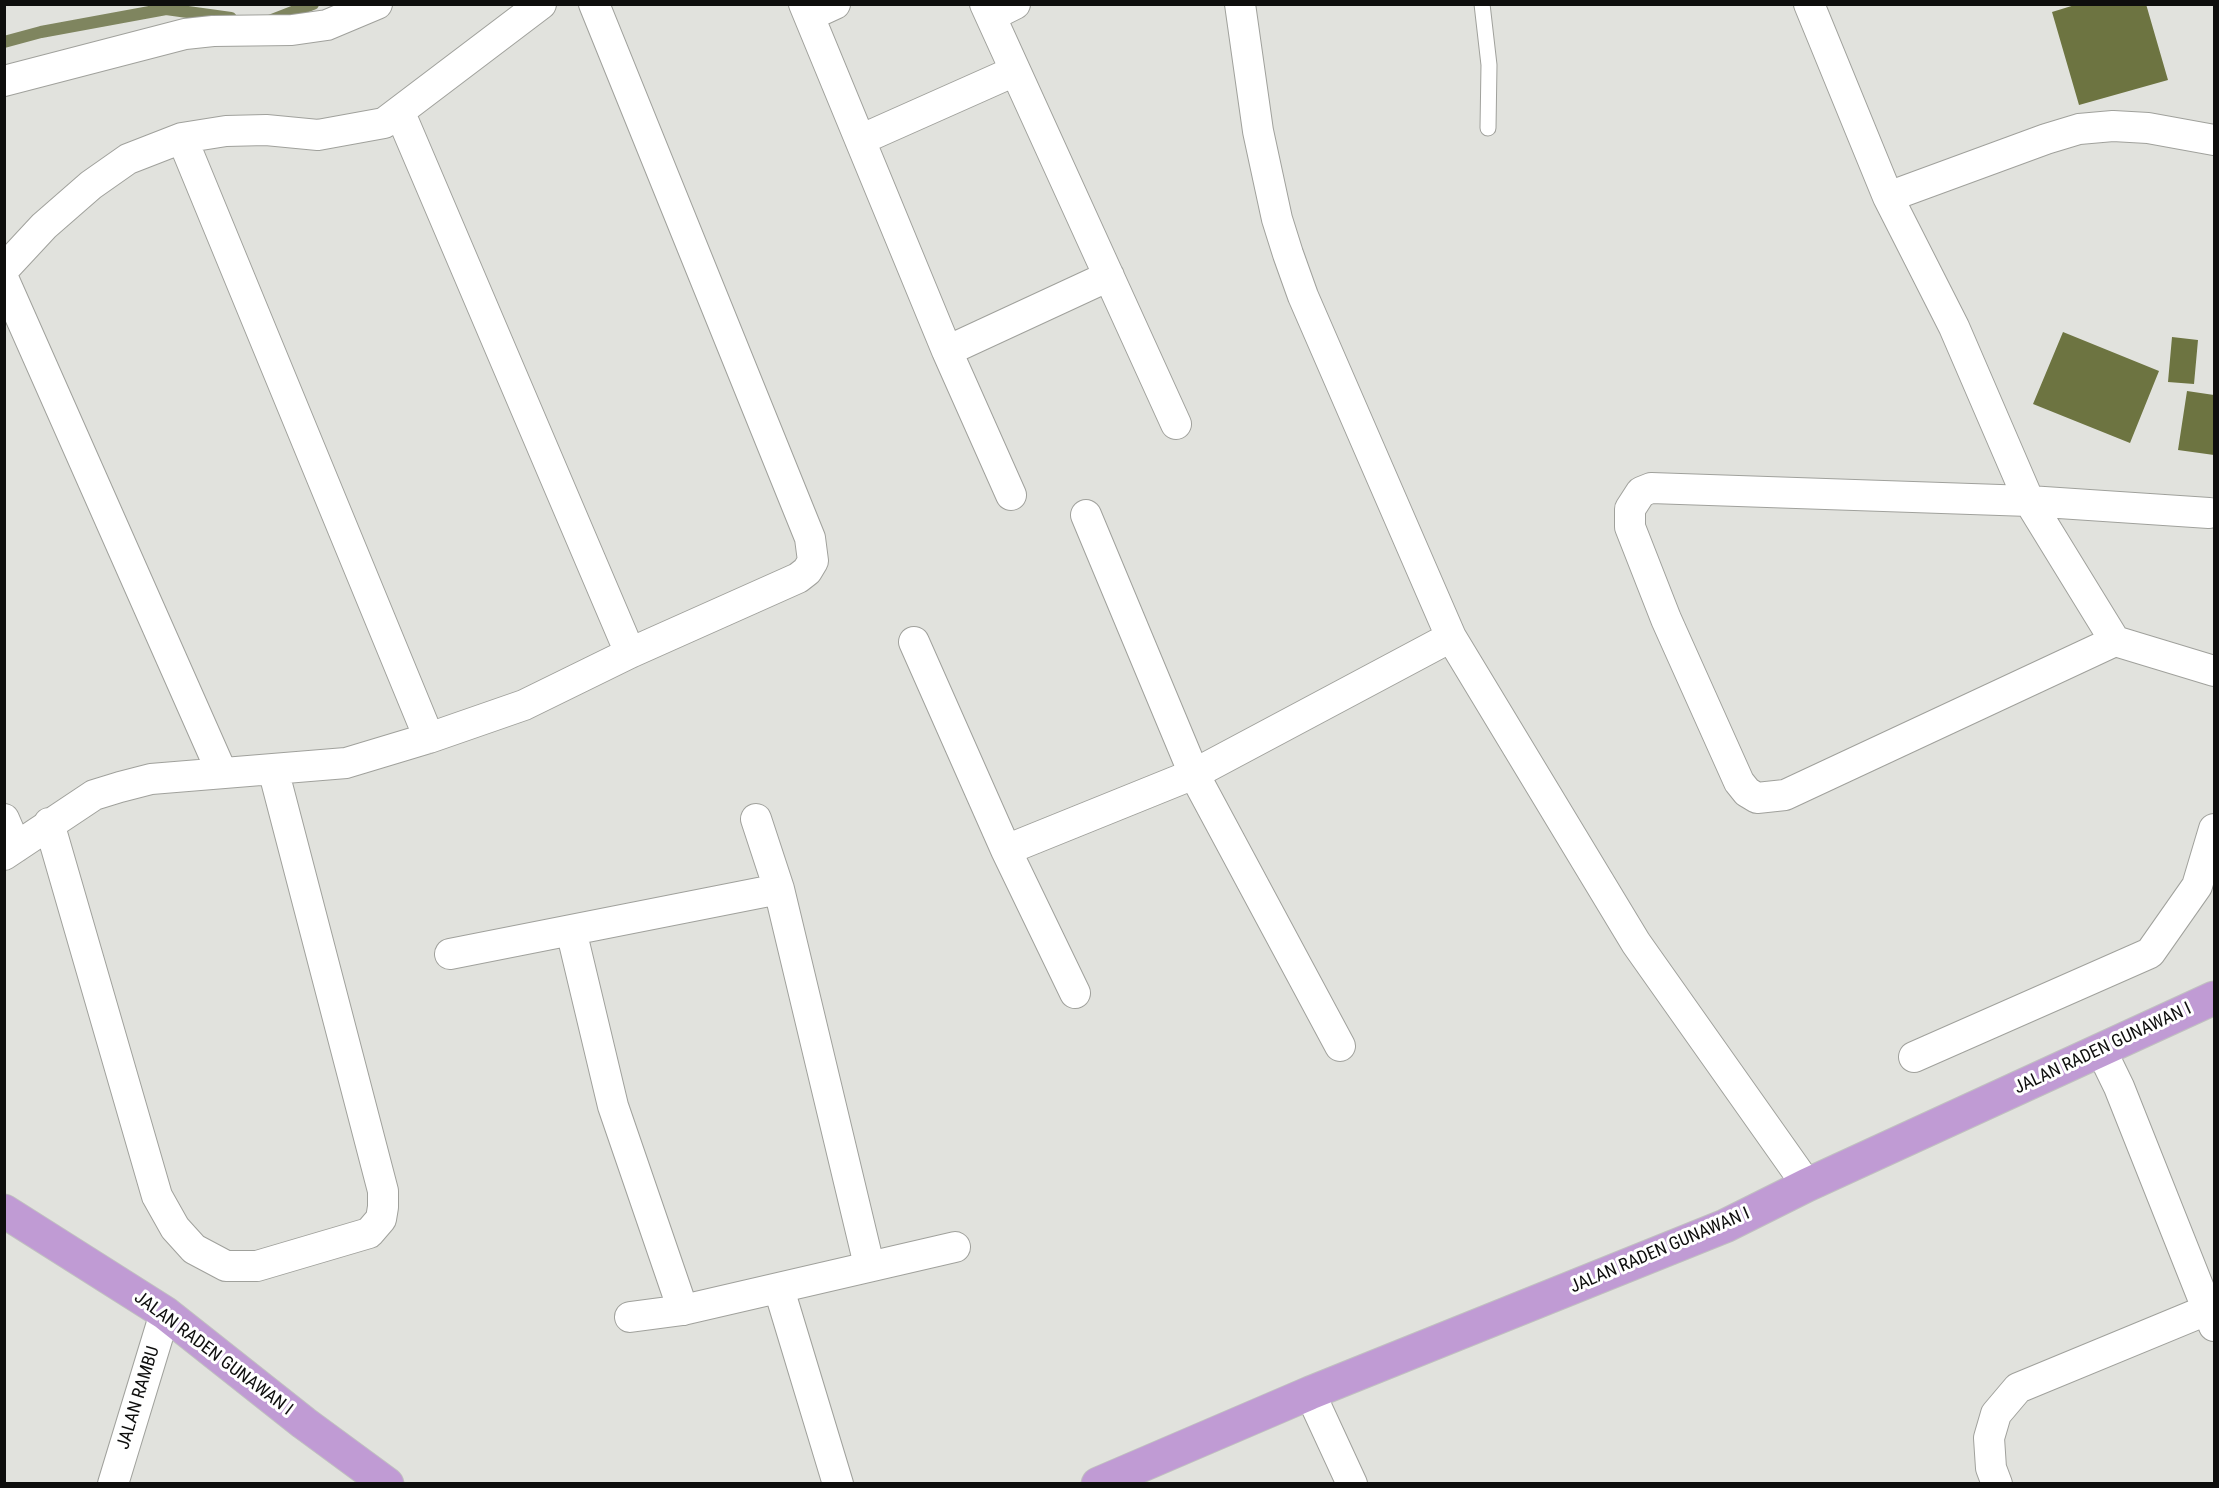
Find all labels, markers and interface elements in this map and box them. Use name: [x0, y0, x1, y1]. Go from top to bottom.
street label: JALAN RADEN GUNAWAN I: [2011, 998, 2195, 1100]
street label: JALAN RADEN GUNAWAN I: [1567, 1203, 1753, 1299]
street label: JALAN RADEN GUNAWAN I: [129, 1287, 297, 1421]
street label: JALAN RAMBU: [113, 1344, 165, 1452]

